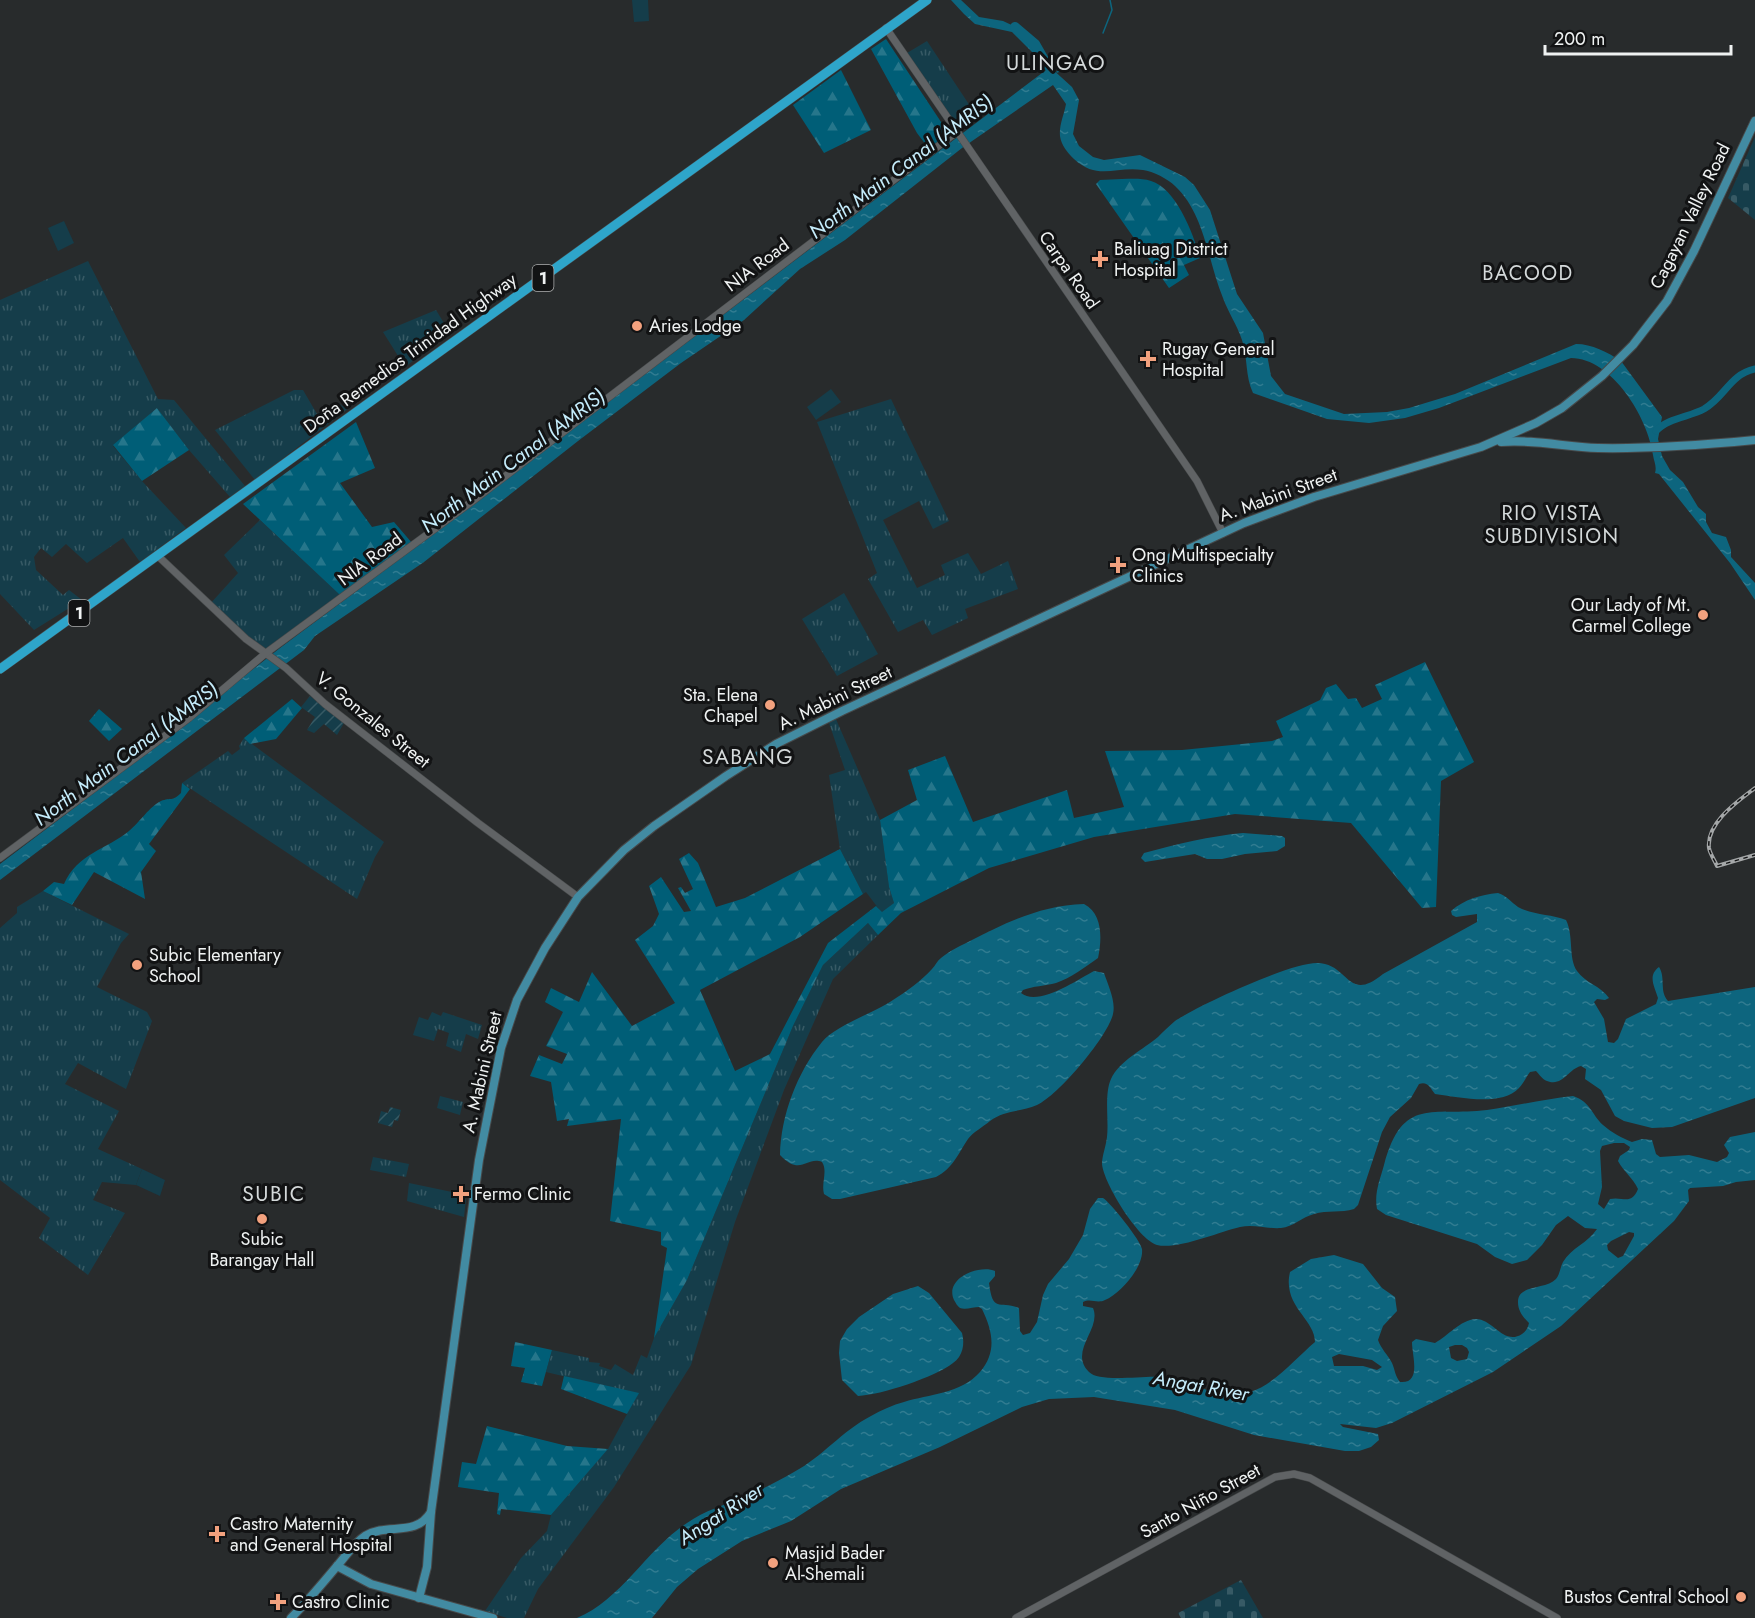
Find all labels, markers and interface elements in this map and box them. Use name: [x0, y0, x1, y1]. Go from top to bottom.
scale bar: [1545, 18, 1731, 56]
text: 200 m: [1554, 26, 1605, 52]
district label: ULINGAO: [1006, 48, 1106, 78]
water label: North Main Canal (AMRIS): [803, 88, 999, 246]
street label: Cagayan Valley Road: [1643, 139, 1737, 293]
street label: Carpa Road: [1032, 226, 1106, 314]
street label: NIA Road: [719, 232, 795, 298]
place label: Baliuag District Hospital: [1114, 236, 1228, 283]
marker: Baliuag District Hospital: [1091, 250, 1109, 268]
district label: BACOOD: [1482, 259, 1574, 288]
road number: 1: [532, 265, 554, 291]
street label: Doña Remedios Trinidad Highway: [298, 267, 522, 439]
place label: Aries Lodge: [649, 313, 741, 339]
marker: Aries Lodge: [630, 319, 644, 333]
place label: Rugay General Hospital: [1162, 336, 1275, 383]
marker: Rugay General Hospital: [1139, 350, 1157, 368]
water label: North Main Canal (AMRIS): [415, 382, 611, 540]
street label: A. Mabini Street: [1215, 461, 1341, 528]
district label: RIO VISTA SUBDIVISION: [1485, 499, 1619, 551]
street label: NIA Road: [332, 526, 408, 592]
place label: Ong Multispecialty Clinics: [1132, 542, 1274, 589]
marker: Ong Multispecialty Clinics: [1109, 556, 1127, 574]
place label: Our Lady of Mt. Carmel College: [1571, 592, 1691, 639]
road number: 1: [68, 600, 90, 626]
marker: Our Lady of Mt. Carmel College: [1696, 608, 1710, 622]
street label: A. Mabini Street: [774, 659, 897, 737]
street label: V. Gonzales Street: [310, 666, 436, 775]
water label: North Main Canal (AMRIS): [28, 675, 224, 833]
place label: Sta. Elena Chapel: [683, 682, 758, 729]
marker: Sta. Elena Chapel: [763, 698, 777, 712]
district label: SABANG: [702, 742, 794, 772]
place label: Subic Elementary School: [149, 942, 281, 989]
marker: Subic Elementary School: [130, 958, 144, 972]
street label: A. Mabini Street: [455, 1008, 509, 1135]
district label: SUBIC: [242, 1179, 306, 1209]
place label: Fermo Clinic: [474, 1181, 571, 1207]
marker: Fermo Clinic: [452, 1185, 470, 1203]
marker: Subic Barangay Hall: [255, 1212, 269, 1226]
place label: Subic Barangay Hall: [210, 1226, 314, 1273]
water label: Angat River: [1150, 1363, 1252, 1409]
street label: Santo Niño Street: [1135, 1457, 1265, 1545]
water label: Angat River: [672, 1475, 771, 1553]
place label: Castro Maternity and General Hospital: [230, 1511, 392, 1558]
marker: Castro Maternity and General Hospital: [208, 1525, 226, 1543]
place label: Masjid Bader Al-Shemali: [785, 1540, 886, 1587]
marker: Masjid Bader Al-Shemali: [766, 1556, 780, 1570]
place label: Bustos Central School: [1564, 1584, 1729, 1610]
place label: Castro Clinic: [292, 1589, 390, 1615]
marker: Bustos Central School: [1734, 1590, 1748, 1604]
marker: Castro Clinic: [269, 1593, 287, 1611]

